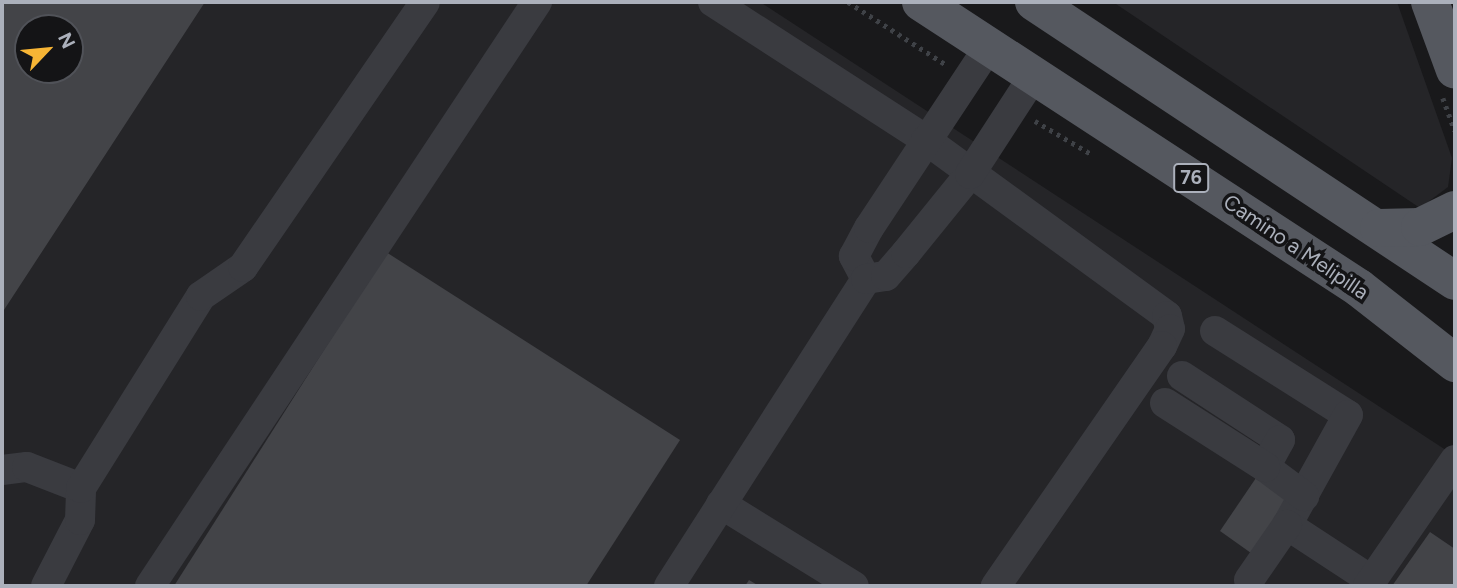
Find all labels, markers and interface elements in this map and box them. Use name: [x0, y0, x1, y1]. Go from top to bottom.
north arrow: [14, 14, 84, 84]
text: N: [53, 29, 80, 52]
road number: 76: [1172, 162, 1210, 194]
street label: Camino a Melipilla: [1219, 189, 1373, 305]

